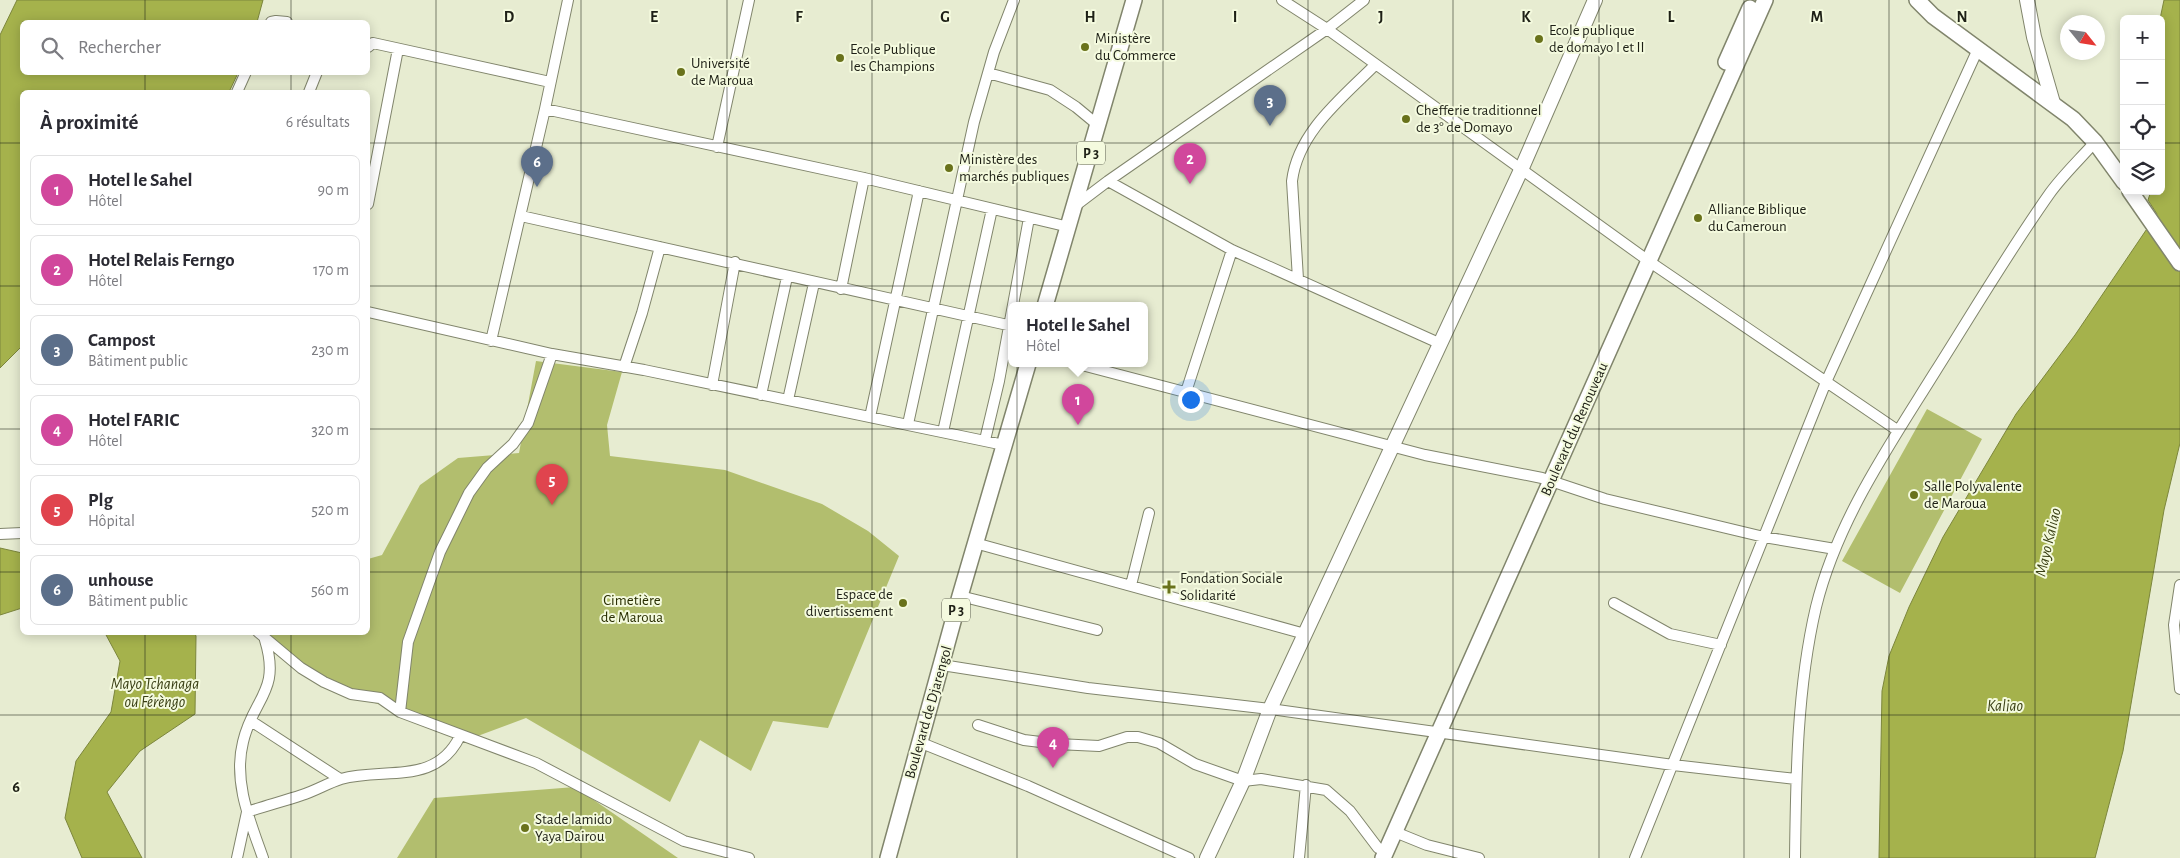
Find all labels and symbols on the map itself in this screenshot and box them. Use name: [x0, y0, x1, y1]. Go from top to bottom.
text: D: [504, 9, 515, 25]
text: E: [650, 9, 658, 25]
text: F: [795, 9, 803, 25]
text: G: [940, 9, 950, 25]
text: H: [1084, 9, 1096, 25]
text: I: [1233, 9, 1237, 25]
text: J: [1378, 9, 1384, 25]
text: K: [1521, 9, 1531, 25]
text: L: [1668, 9, 1675, 25]
text: M: [1811, 9, 1823, 25]
text: N: [1956, 9, 1968, 25]
north arrow: [2060, 15, 2105, 60]
place label: Ecole publique de domayo I et II: [1549, 23, 1645, 55]
place label: Ministère du Commerce: [1095, 31, 1176, 63]
marker: Ecole publique de domayo I et II: [1533, 33, 1545, 45]
marker: Ministère du Commerce: [1079, 41, 1091, 53]
place label: Ecole Publique les Champions: [850, 42, 936, 74]
marker: Ecole Publique les Champions: [834, 52, 846, 64]
place label: Université de Maroua: [691, 56, 753, 88]
marker: Université de Maroua: [675, 66, 687, 78]
pin: 3: [1254, 85, 1286, 126]
place label: Chefferie traditionnel de 3° de Domayo: [1416, 103, 1541, 135]
marker: Chefferie traditionnel de 3° de Domayo: [1400, 113, 1412, 125]
road number: P 3: [1077, 142, 1105, 164]
pin: 2: [1174, 143, 1206, 184]
pin: 6: [521, 146, 553, 187]
place label: Ministère des marchés publiques: [959, 152, 1069, 184]
marker: Ministère des marchés publiques: [943, 162, 955, 174]
place label: Alliance Biblique du Cameroun: [1708, 202, 1806, 234]
marker: Alliance Biblique du Cameroun: [1692, 212, 1704, 224]
street label: Boulevard du Renouveau: [1538, 360, 1611, 498]
pin: 1: [1062, 384, 1094, 425]
your location: [1178, 387, 1204, 413]
pin: 5: [536, 464, 568, 505]
place label: Salle Polyvalente de Maroua: [1924, 479, 2022, 511]
marker: Salle Polyvalente de Maroua: [1908, 489, 1920, 501]
water label: Mayo Kaliao: [2032, 506, 2064, 578]
place label: Fondation Sociale Solidarité: [1180, 571, 1283, 603]
marker: Fondation Sociale Solidarité: [1162, 580, 1176, 594]
place label: Espace de divertissement: [806, 587, 893, 619]
park label: Cimetière de Maroua: [601, 593, 663, 625]
marker: Espace de divertissement: [897, 597, 909, 609]
road number: P 3: [942, 598, 970, 622]
street label: Boulevard de Djarengol: [902, 644, 955, 780]
water label: Mayo Tchanaga ou Férèngo: [111, 676, 199, 710]
water label: Kaliao: [1987, 698, 2023, 714]
pin: 4: [1037, 727, 1069, 768]
text: 6: [12, 779, 20, 795]
place label: Stade lamido Yaya Dairou: [535, 812, 612, 844]
marker: Stade lamido Yaya Dairou: [519, 822, 531, 834]

